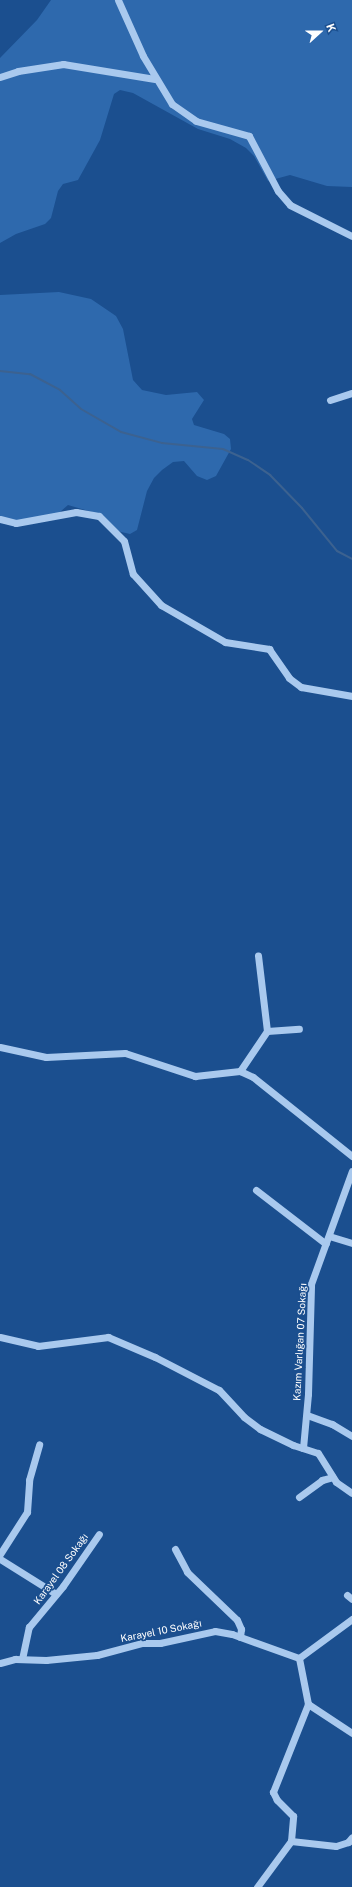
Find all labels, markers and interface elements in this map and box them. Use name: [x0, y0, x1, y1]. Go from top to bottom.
north arrow: [300, 12, 340, 52]
text: K: [324, 22, 338, 34]
street label: Kazım Varlığan 07 Sokağı: [291, 1283, 309, 1401]
street label: Karayel 08 Sokağı: [31, 1531, 91, 1607]
street label: Karayel 10 Sokağı: [119, 1617, 203, 1645]

